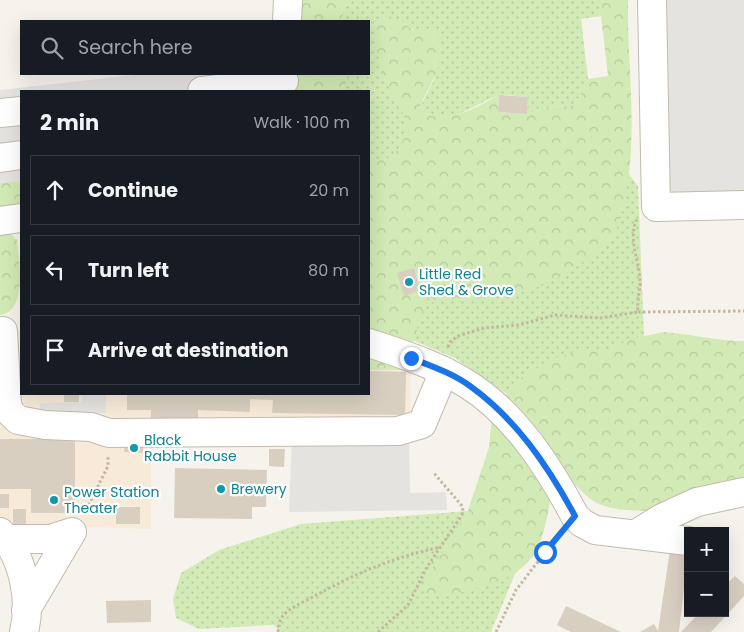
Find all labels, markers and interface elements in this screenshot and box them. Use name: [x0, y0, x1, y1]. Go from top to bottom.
search box: [20, 20, 370, 75]
icon: search: [38, 34, 66, 62]
text: Search here: [78, 34, 192, 61]
text: 2 min: [40, 108, 99, 137]
text: Walk · 100 m: [253, 111, 350, 134]
icon: ahead: [41, 176, 69, 204]
text: Continue: [88, 177, 178, 204]
text: 20 m: [309, 179, 349, 202]
icon: left: [41, 256, 69, 284]
text: Turn left: [88, 257, 169, 284]
text: 80 m: [308, 259, 349, 282]
place label: Little Red Shed & Grove: [419, 264, 514, 300]
marker: Little Red Shed & Grove: [403, 276, 415, 288]
icon: arrive: [41, 336, 69, 364]
text: Arrive at destination: [88, 337, 289, 364]
route end: [400, 347, 423, 370]
place label: Black Rabbit House: [144, 430, 237, 466]
marker: Black Rabbit House: [128, 442, 140, 454]
place label: Brewery: [231, 479, 287, 499]
place label: Power Station Theater: [64, 482, 159, 518]
marker: Brewery: [215, 483, 227, 495]
marker: Power Station Theater: [48, 494, 60, 506]
map controls: [684, 527, 729, 617]
button: +: [684, 527, 729, 572]
route start: [534, 541, 557, 564]
button: −: [684, 572, 729, 617]

